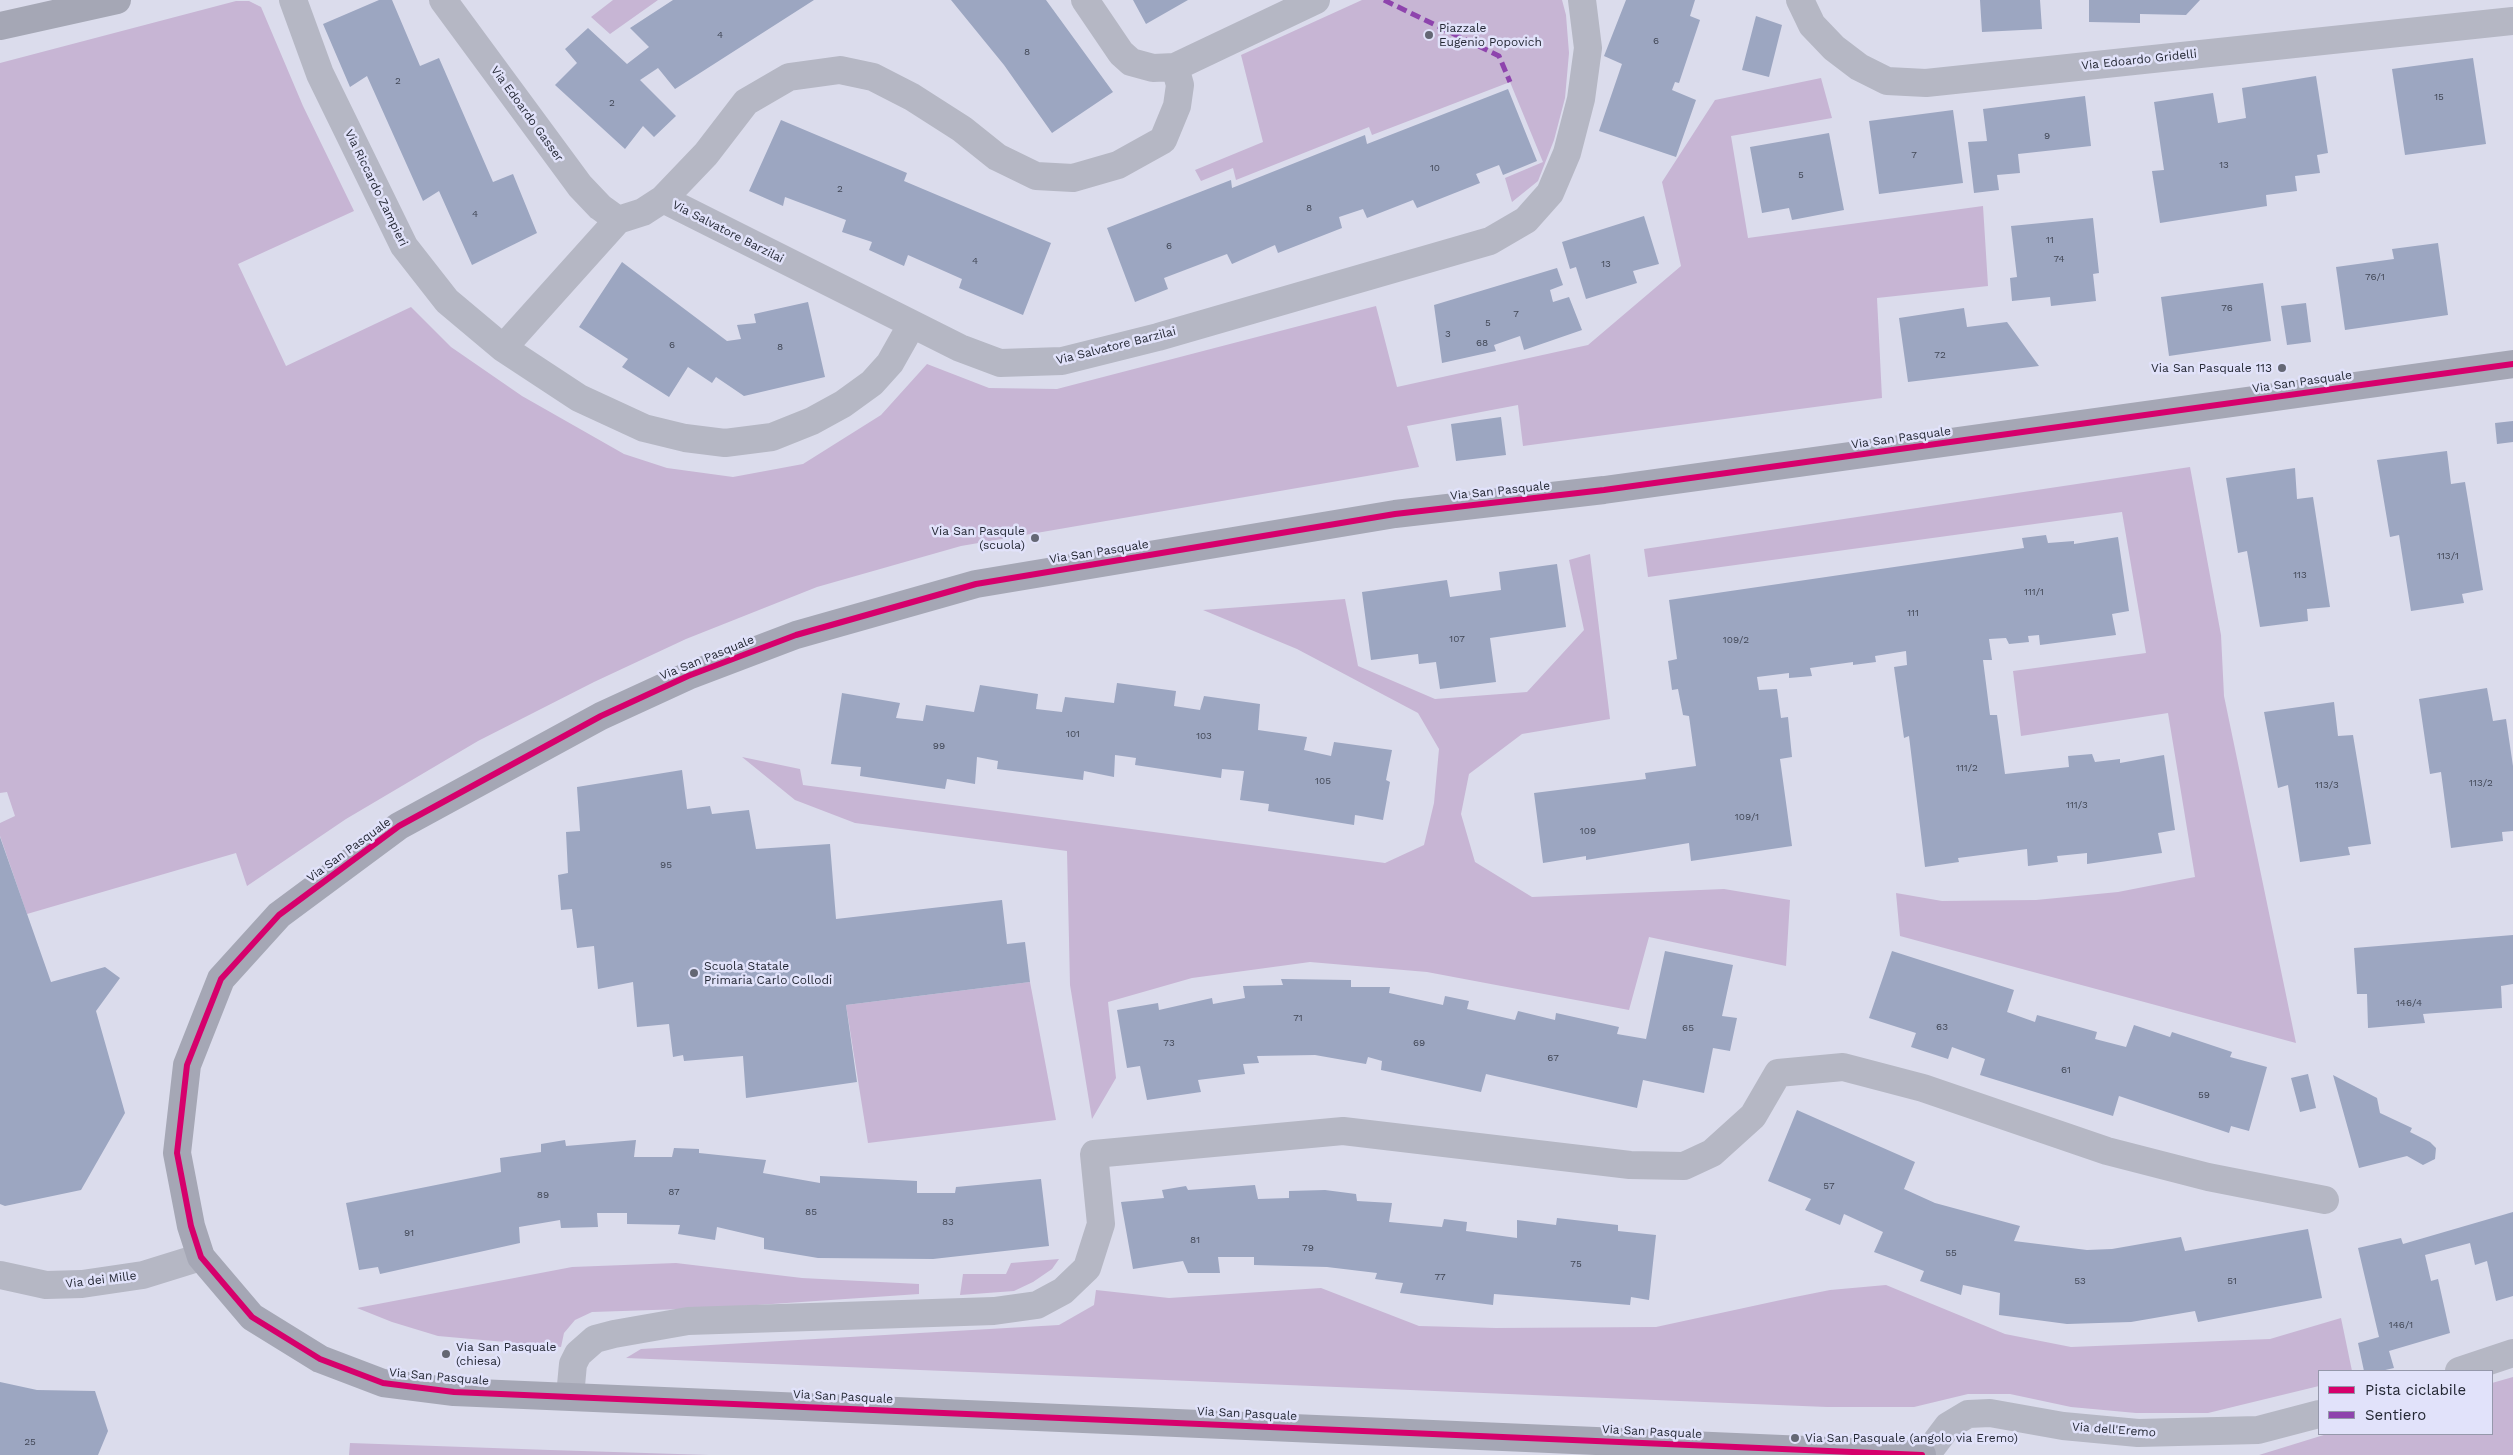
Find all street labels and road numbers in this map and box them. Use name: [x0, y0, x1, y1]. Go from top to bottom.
street label: Via Edoardo Gridelli: [2081, 47, 2197, 73]
street label: Via Edoardo Gasser: [488, 64, 566, 164]
street label: Via Riccardo Zampieri: [341, 127, 411, 249]
street label: Via Salvatore Barzilai: [670, 198, 786, 266]
street label: Via Salvatore Barzilai: [1055, 324, 1177, 368]
street label: Via San Pasquale: [2251, 368, 2353, 396]
street label: Via San Pasquale: [1850, 424, 1952, 452]
street label: Via San Pasquale: [1449, 479, 1551, 503]
street label: Via San Pasquale: [1048, 537, 1150, 567]
street label: Via San Pasquale: [658, 633, 756, 683]
street label: Via San Pasquale: [304, 815, 394, 885]
street label: Via dei Mille: [65, 1269, 137, 1291]
street label: Via San Pasquale: [388, 1365, 490, 1389]
street label: Via San Pasquale: [792, 1387, 894, 1407]
street label: Via San Pasquale: [1196, 1404, 1298, 1424]
street label: Via dell'Eremo: [2072, 1420, 2156, 1440]
street label: Via San Pasquale: [1601, 1422, 1703, 1442]

